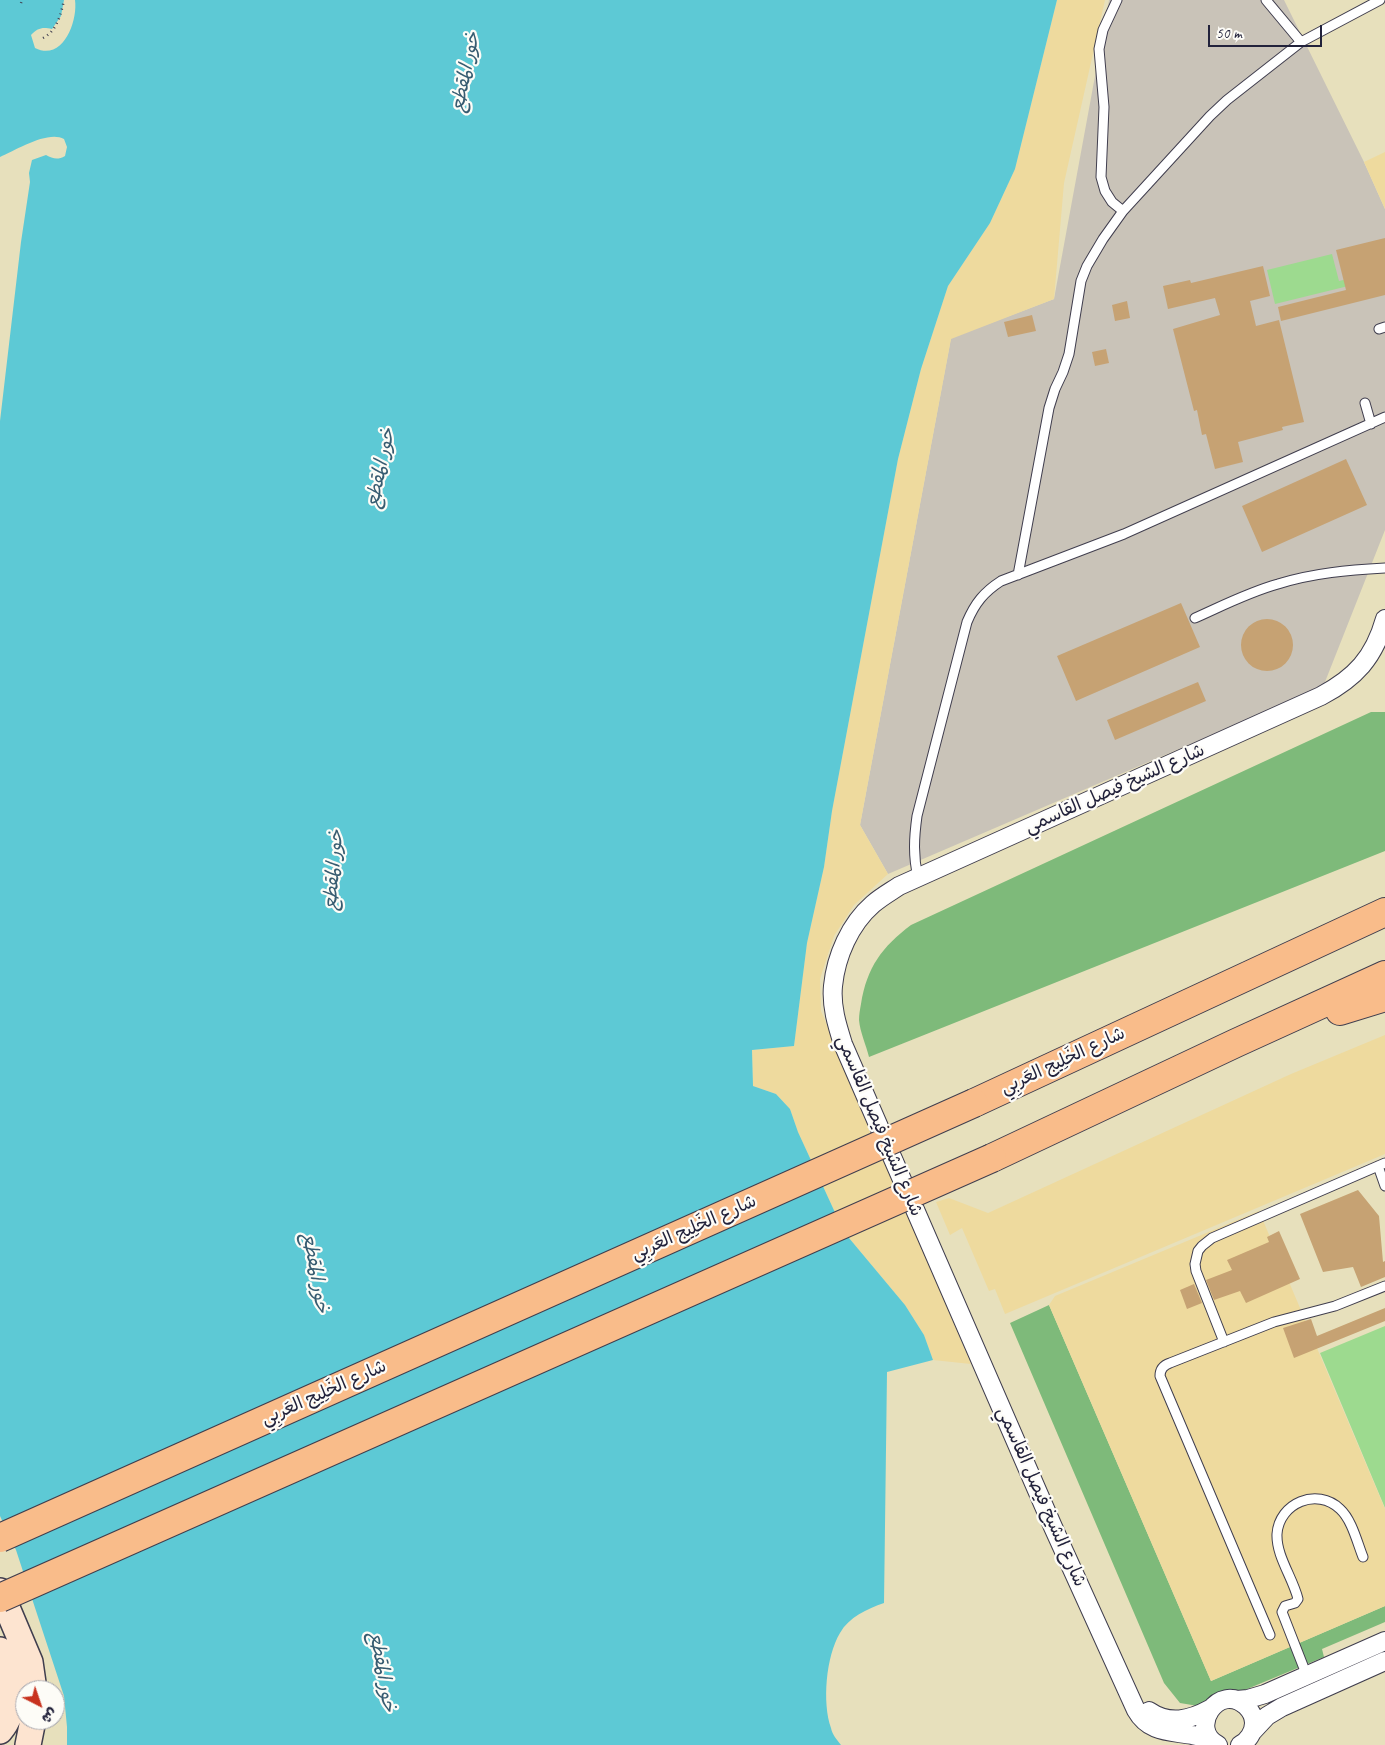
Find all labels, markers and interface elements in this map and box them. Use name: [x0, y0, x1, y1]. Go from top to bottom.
scale bar: [1210, 15, 1324, 47]
text: 50 m: [1216, 24, 1242, 43]
water label: خور المقطع: [446, 30, 486, 114]
water label: خور المقطع: [361, 426, 401, 510]
street label: شارع الشيخ فيصل القاسمي: [1022, 740, 1208, 838]
water label: خور المقطع: [319, 829, 349, 911]
street label: شارع الخَلِيج العَربِي: [997, 1023, 1129, 1099]
street label: شارع الشيخ فيصل القاسمي: [831, 1032, 927, 1220]
street label: شارع الخَلِيج العَربِي: [628, 1191, 760, 1265]
water label: خور المقطع: [297, 1231, 333, 1315]
street label: شارع الخَلِيج العَربِي: [258, 1356, 390, 1430]
street label: شارع الشيخ فيصل القاسمي: [992, 1404, 1090, 1590]
water label: خور المقطع: [364, 1630, 400, 1714]
north arrow: [15, 1680, 65, 1730]
text: ش: [38, 1704, 61, 1727]

